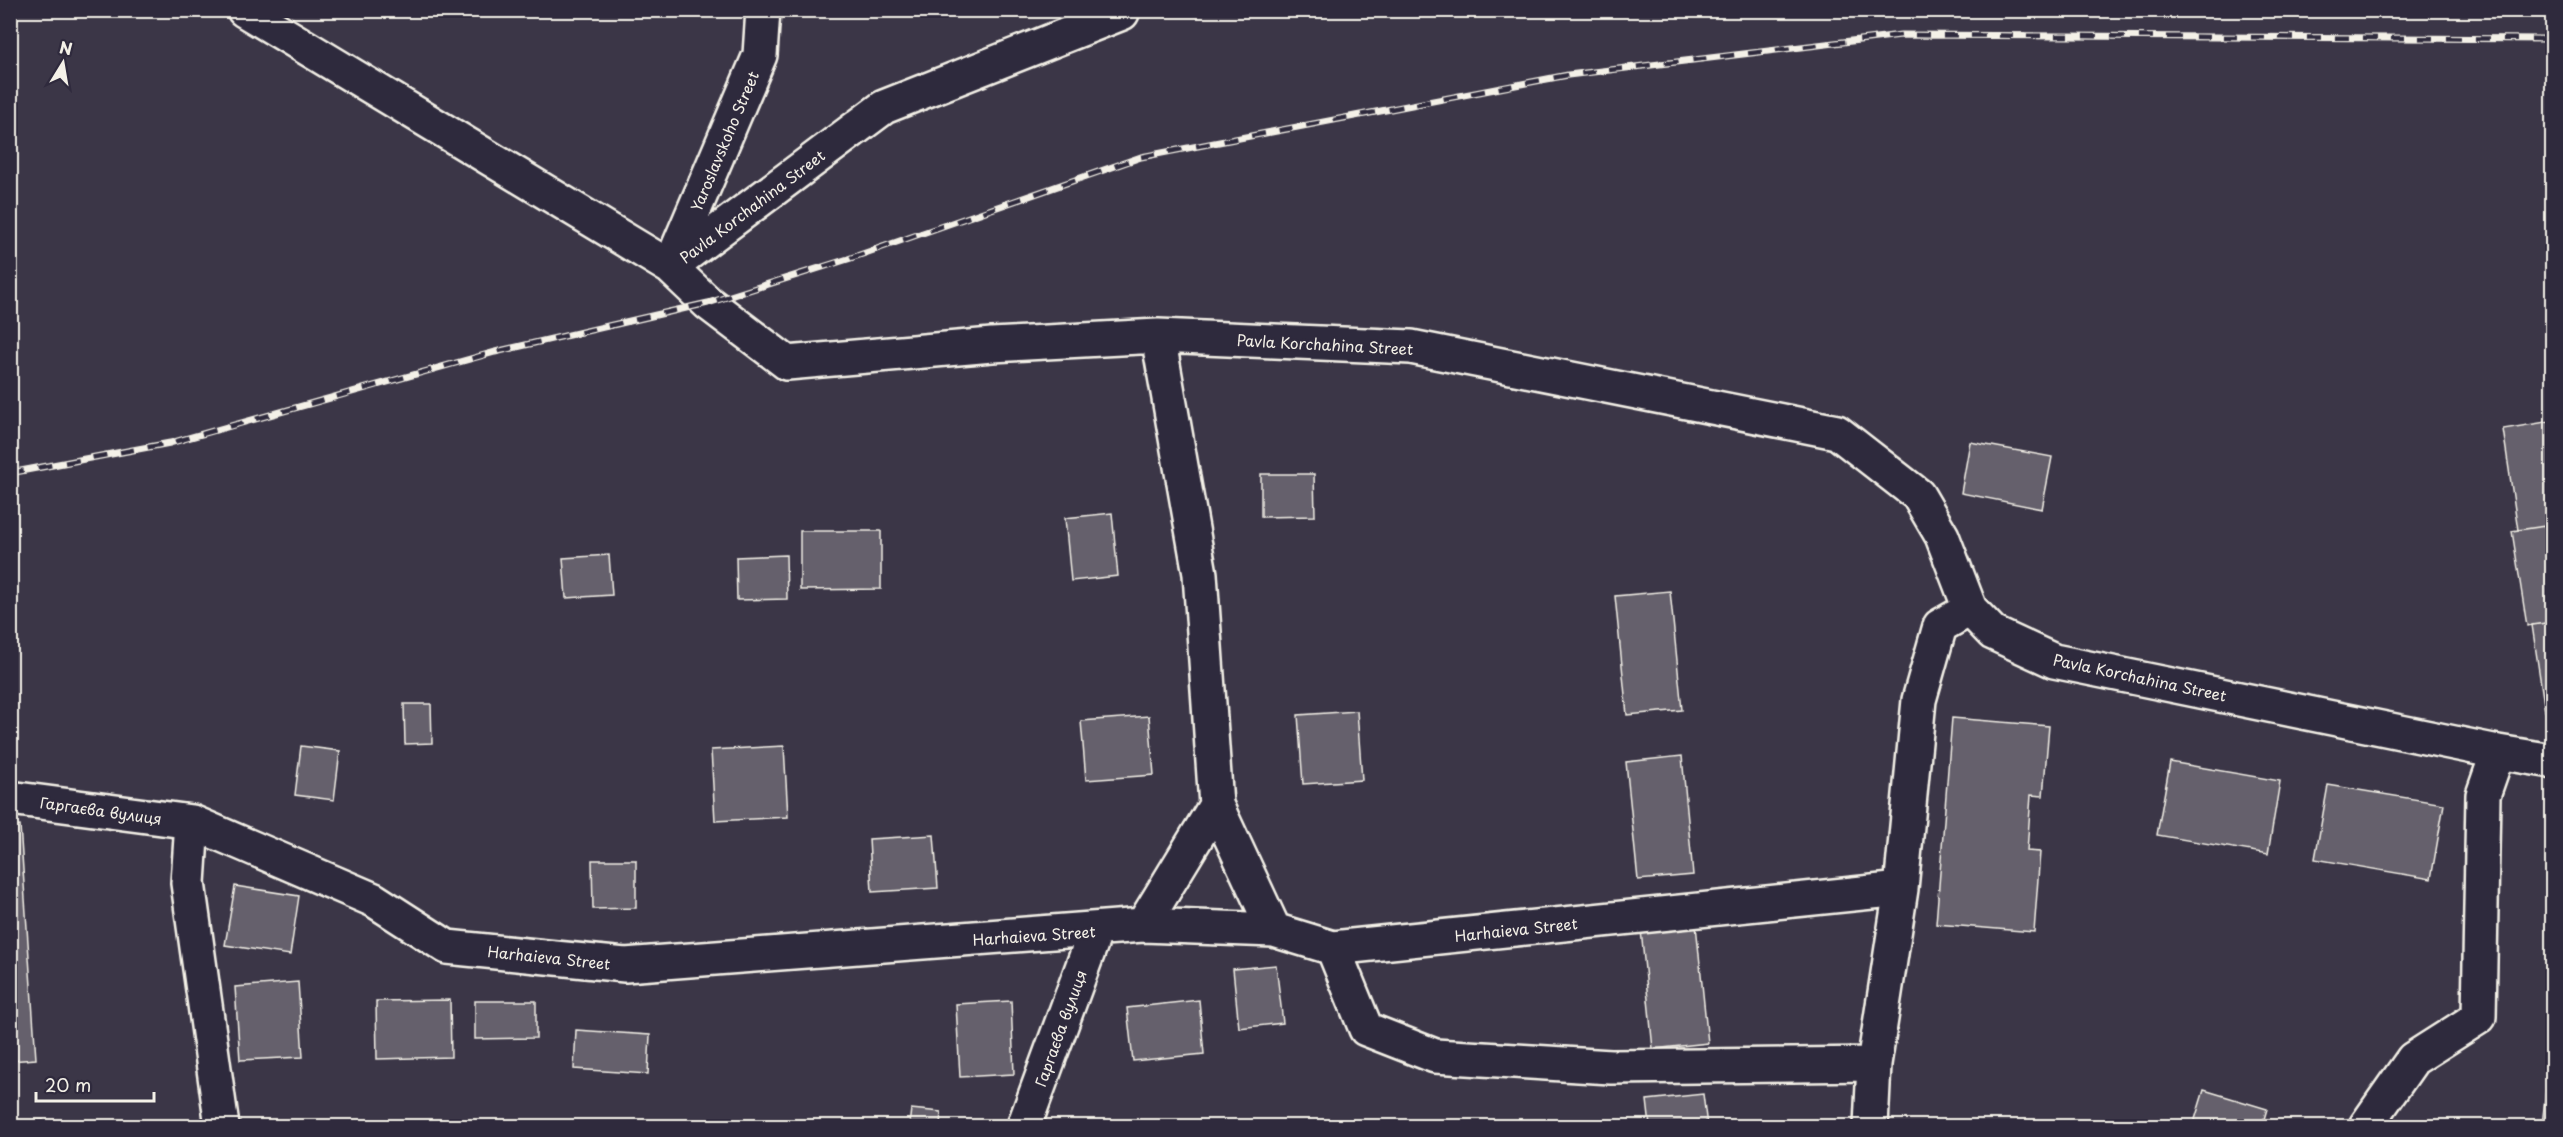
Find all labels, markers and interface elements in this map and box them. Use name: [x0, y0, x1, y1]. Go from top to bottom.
north arrow: [33, 33, 93, 93]
text: N: [58, 34, 75, 60]
street label: Yaroslavskoho Street: [684, 67, 764, 215]
street label: Pavla Korchahina Street: [675, 144, 829, 268]
street label: Pavla Korchahina Street: [1236, 328, 1414, 360]
street label: Pavla Korchahina Street: [2051, 647, 2229, 707]
street label: Гаргаєва вулиця: [39, 790, 163, 830]
street label: Harhaieva Street: [1453, 911, 1579, 947]
street label: Harhaieva Street: [972, 919, 1096, 951]
street label: Harhaieva Street: [486, 939, 612, 975]
street label: Гаргаєва вулиця: [1028, 966, 1092, 1090]
scale bar: [36, 1065, 154, 1103]
text: 20 m: [45, 1071, 91, 1098]

